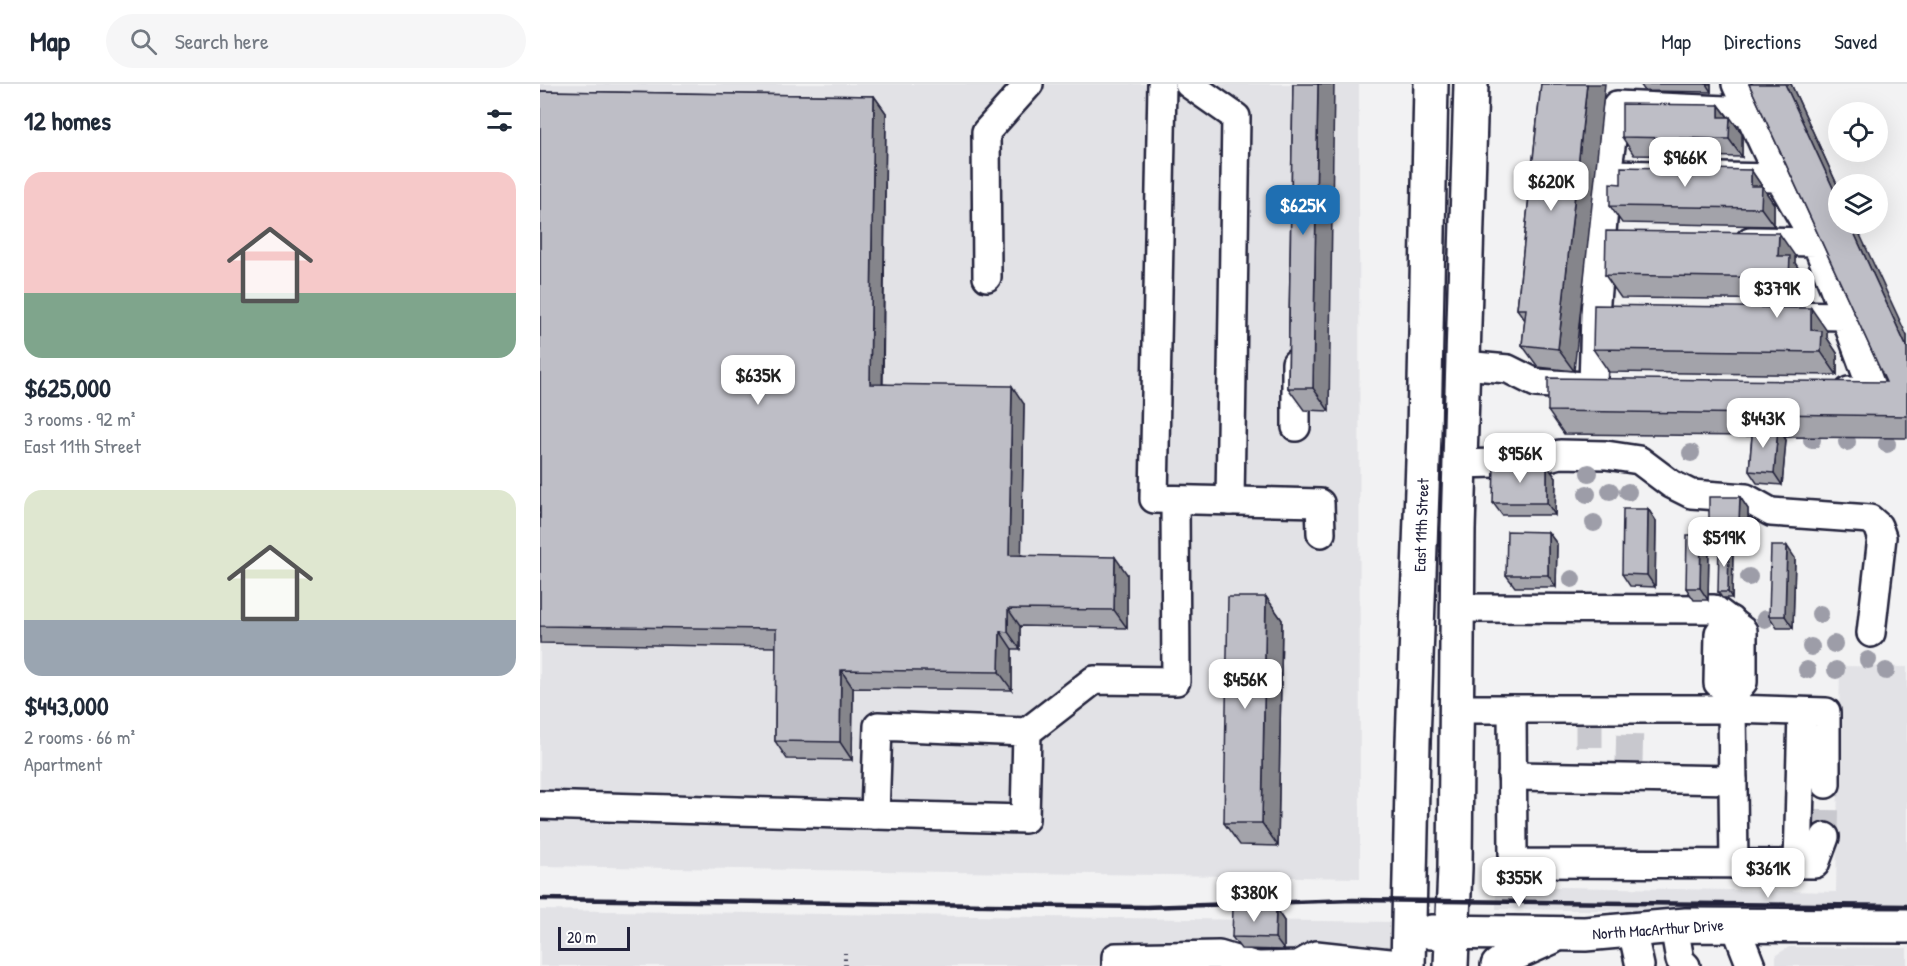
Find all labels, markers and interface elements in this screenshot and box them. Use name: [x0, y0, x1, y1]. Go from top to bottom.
search box: [106, 14, 526, 68]
text: Map: [30, 22, 70, 60]
icon: search: [127, 25, 160, 58]
text: Search here: [175, 26, 269, 56]
text: Map: [1661, 27, 1691, 56]
text: Directions: [1724, 27, 1801, 56]
text: Saved: [1834, 27, 1877, 56]
map controls: [1828, 102, 1888, 234]
button: locate: [1828, 102, 1888, 162]
text: 12 homes: [24, 103, 111, 138]
icon: filters: [483, 104, 516, 137]
pin: $966K: [1643, 137, 1727, 188]
text: $966K: [1663, 143, 1707, 170]
pin: $620K: [1509, 161, 1593, 212]
text: $620K: [1528, 167, 1574, 194]
button: layers: [1828, 174, 1888, 234]
pin: $625K: [1261, 185, 1345, 236]
text: $625K: [1280, 191, 1326, 218]
icon: home: [216, 211, 324, 319]
pin: $379K: [1735, 268, 1819, 319]
text: $379K: [1754, 274, 1800, 301]
pin: $635K: [716, 355, 800, 406]
text: $635K: [735, 361, 781, 388]
text: $625,000: [24, 370, 111, 405]
pin: $443K: [1721, 398, 1805, 449]
text: $443K: [1741, 404, 1785, 431]
text: 3 rooms · 92 m²: [24, 405, 135, 432]
text: East 11th Street: [24, 432, 141, 459]
pin: $956K: [1478, 433, 1562, 484]
text: $956K: [1498, 439, 1542, 466]
street label: East 11th Street: [1408, 477, 1434, 572]
pin: $519K: [1682, 517, 1766, 568]
text: $519K: [1702, 523, 1746, 550]
icon: home: [216, 529, 324, 637]
pin: $456K: [1203, 659, 1287, 710]
text: $456K: [1223, 665, 1267, 692]
text: $443,000: [24, 688, 109, 723]
text: 2 rooms · 66 m²: [24, 723, 135, 750]
text: Apartment: [24, 750, 102, 777]
pin: $361K: [1726, 848, 1810, 899]
text: $361K: [1746, 854, 1790, 881]
pin: $355K: [1477, 857, 1561, 908]
text: $355K: [1496, 863, 1542, 890]
pin: $380K: [1212, 872, 1296, 923]
text: $380K: [1230, 878, 1278, 905]
street label: North MacArthur Drive: [1592, 913, 1725, 945]
scale bar: [558, 924, 630, 952]
text: 20 m: [567, 926, 596, 948]

